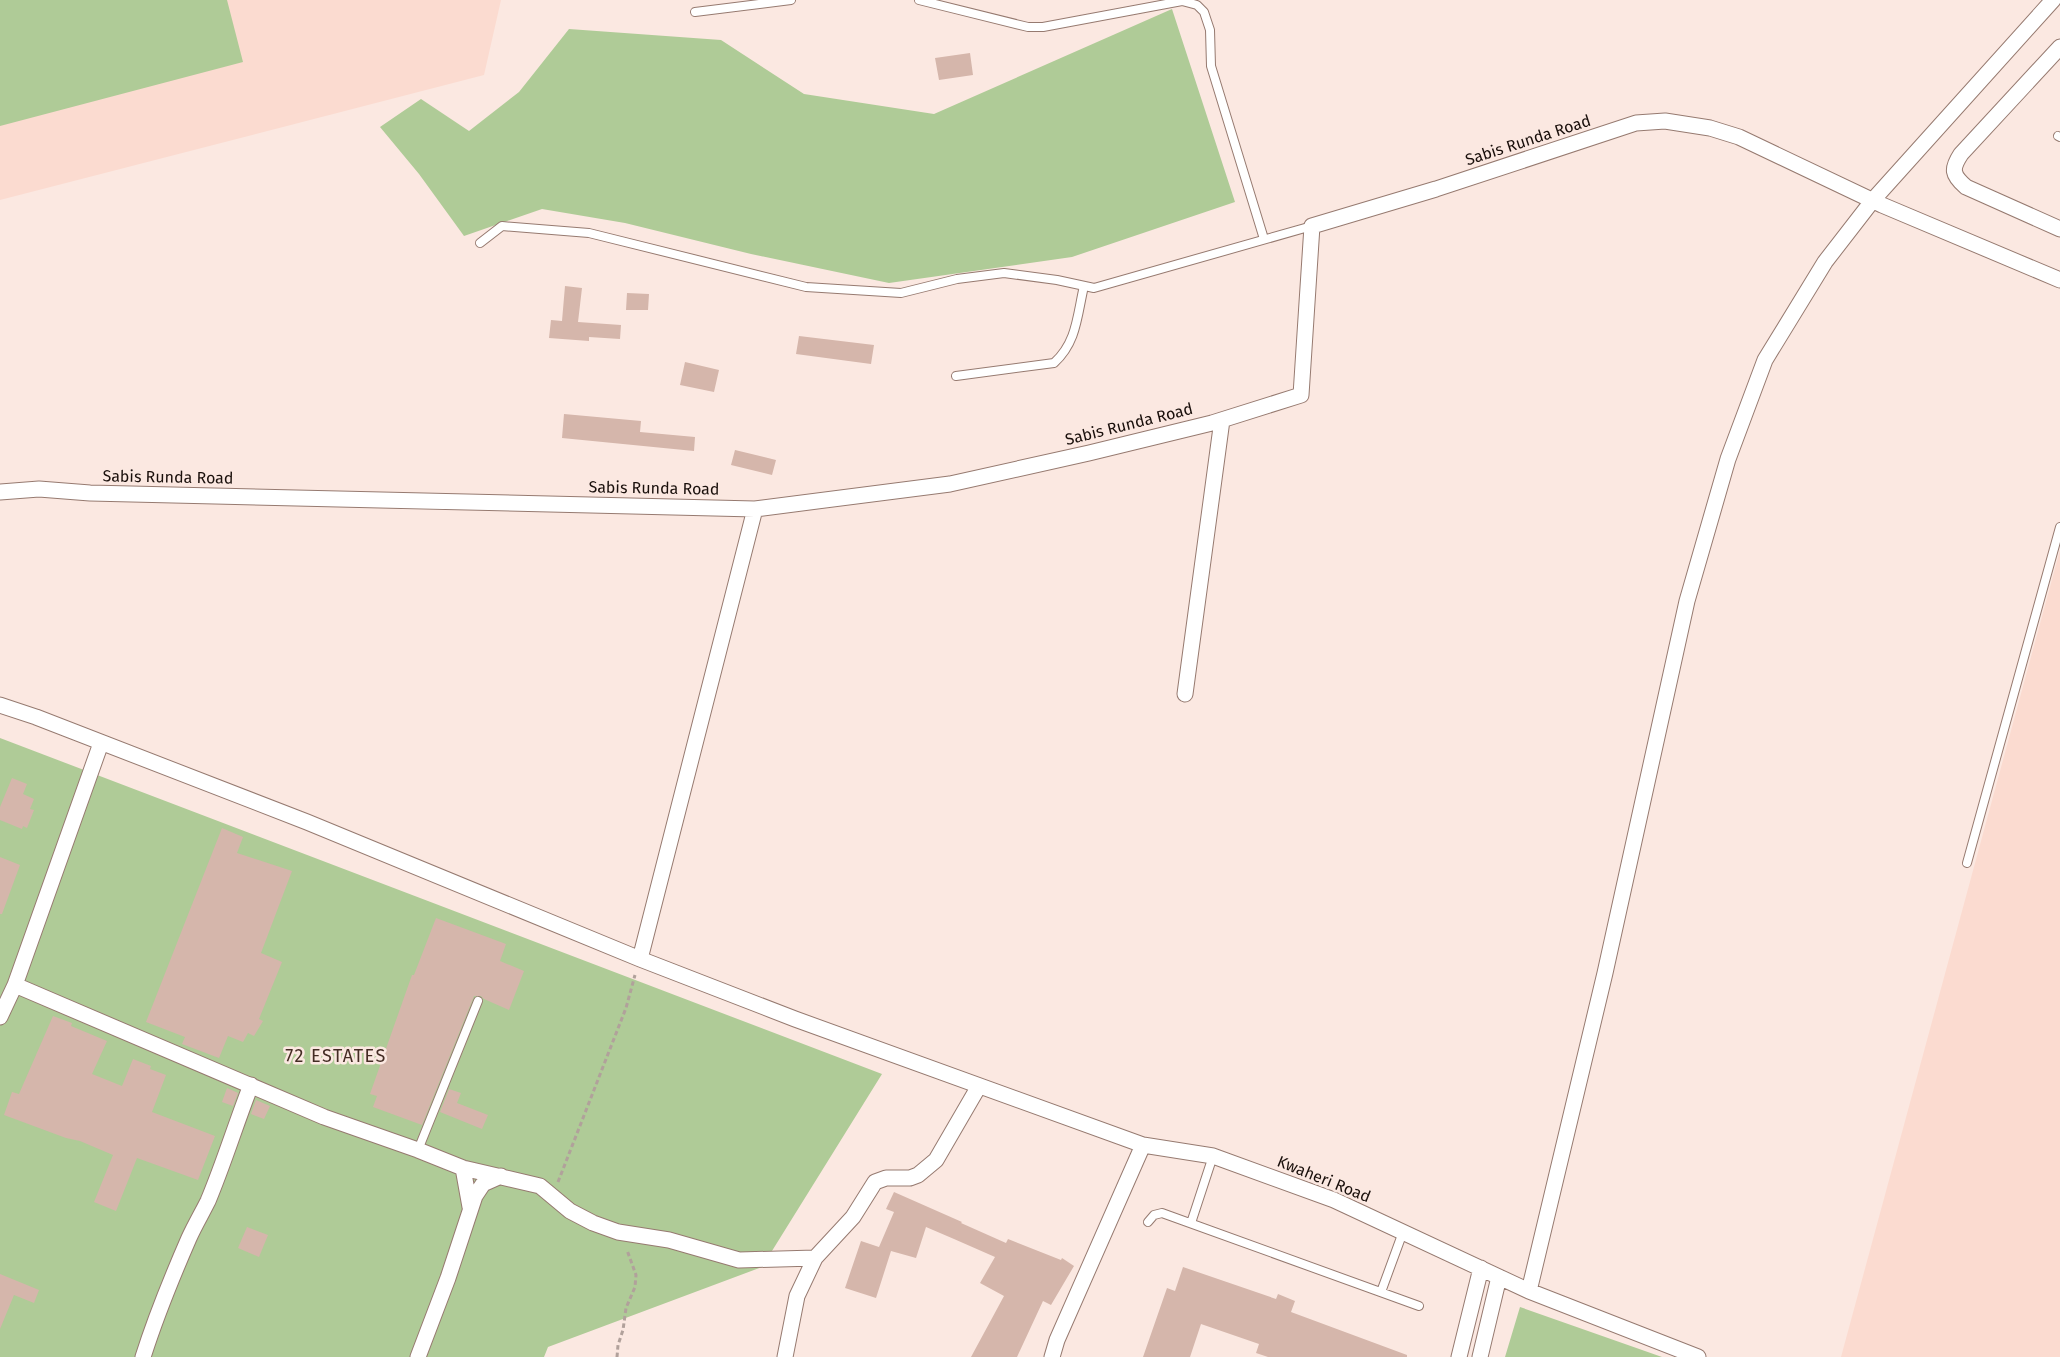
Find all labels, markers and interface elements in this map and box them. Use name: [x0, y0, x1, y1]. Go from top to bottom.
street label: Sabis Runda Road: [1463, 111, 1593, 169]
street label: Sabis Runda Road: [1063, 399, 1195, 449]
street label: Sabis Runda Road: [102, 466, 234, 488]
street label: Sabis Runda Road: [588, 477, 720, 499]
district label: 72 ESTATES: [285, 1045, 387, 1067]
street label: Kwaheri Road: [1274, 1152, 1374, 1206]

